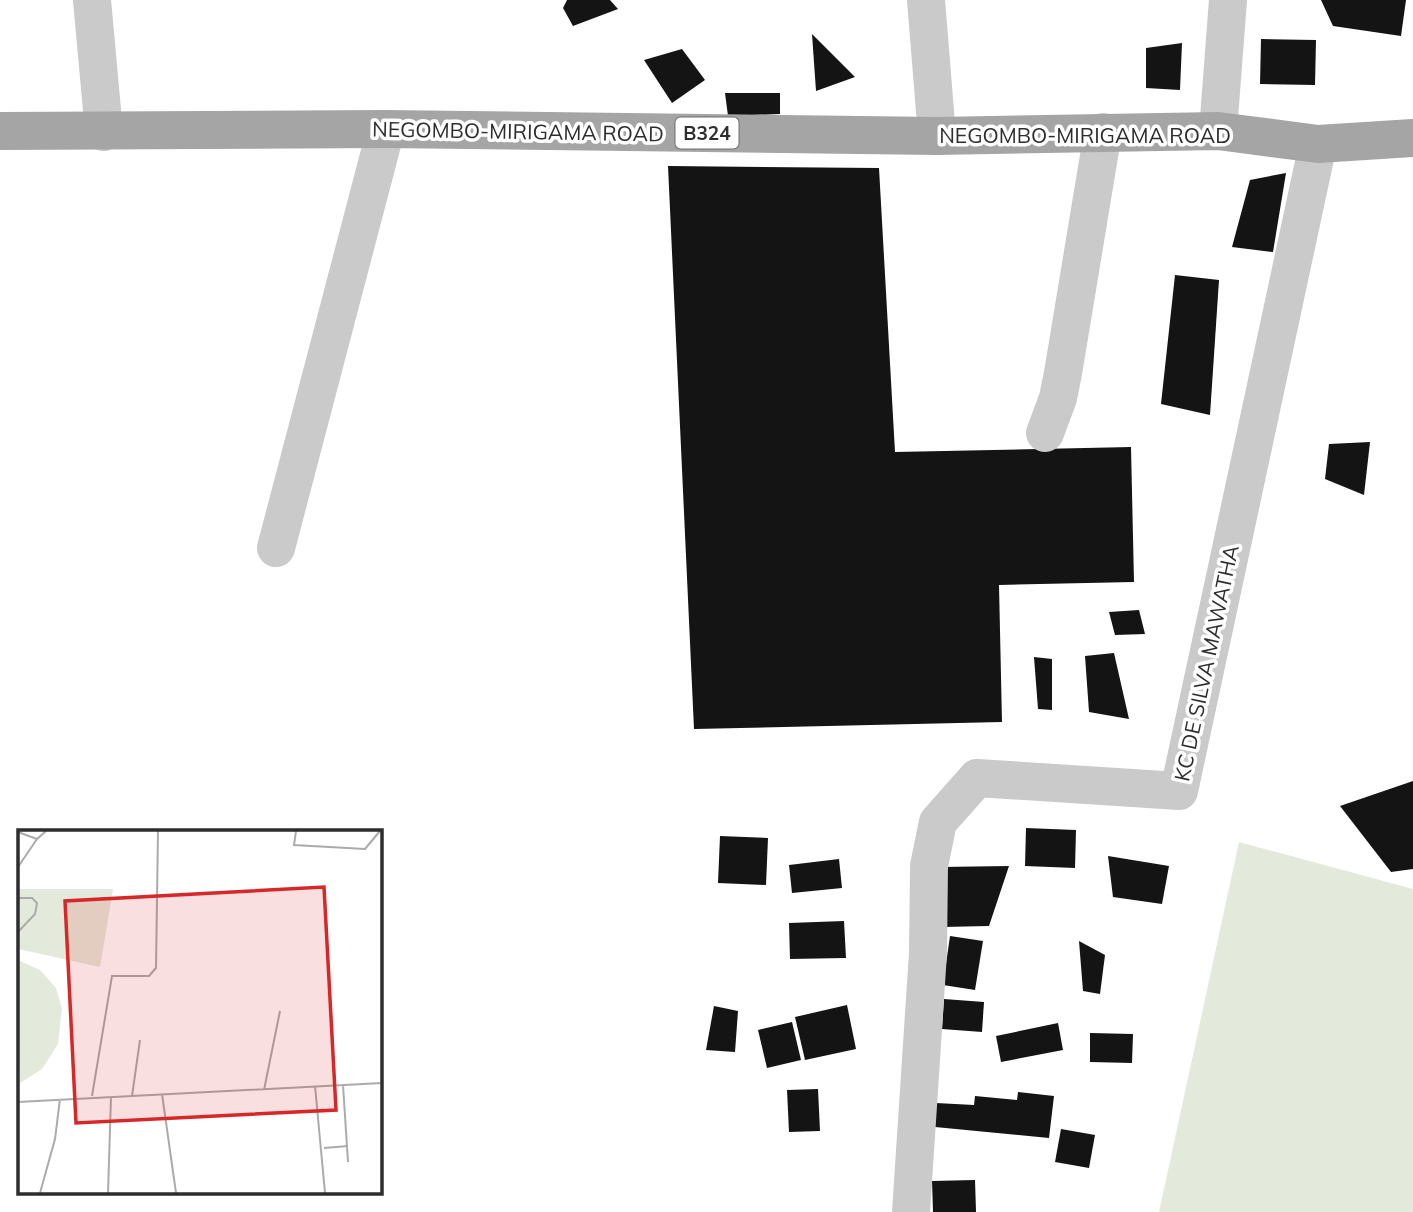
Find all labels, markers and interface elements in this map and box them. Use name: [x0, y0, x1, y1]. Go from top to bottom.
street label: NEGOMBO-MIRIGAMA ROAD: [372, 115, 664, 147]
road number: B324: [676, 118, 738, 148]
street label: NEGOMBO-MIRIGAMA ROAD: [939, 122, 1231, 148]
street label: KC DE SILVA MAWATHA: [1168, 542, 1244, 784]
inset map: [18, 830, 382, 1194]

